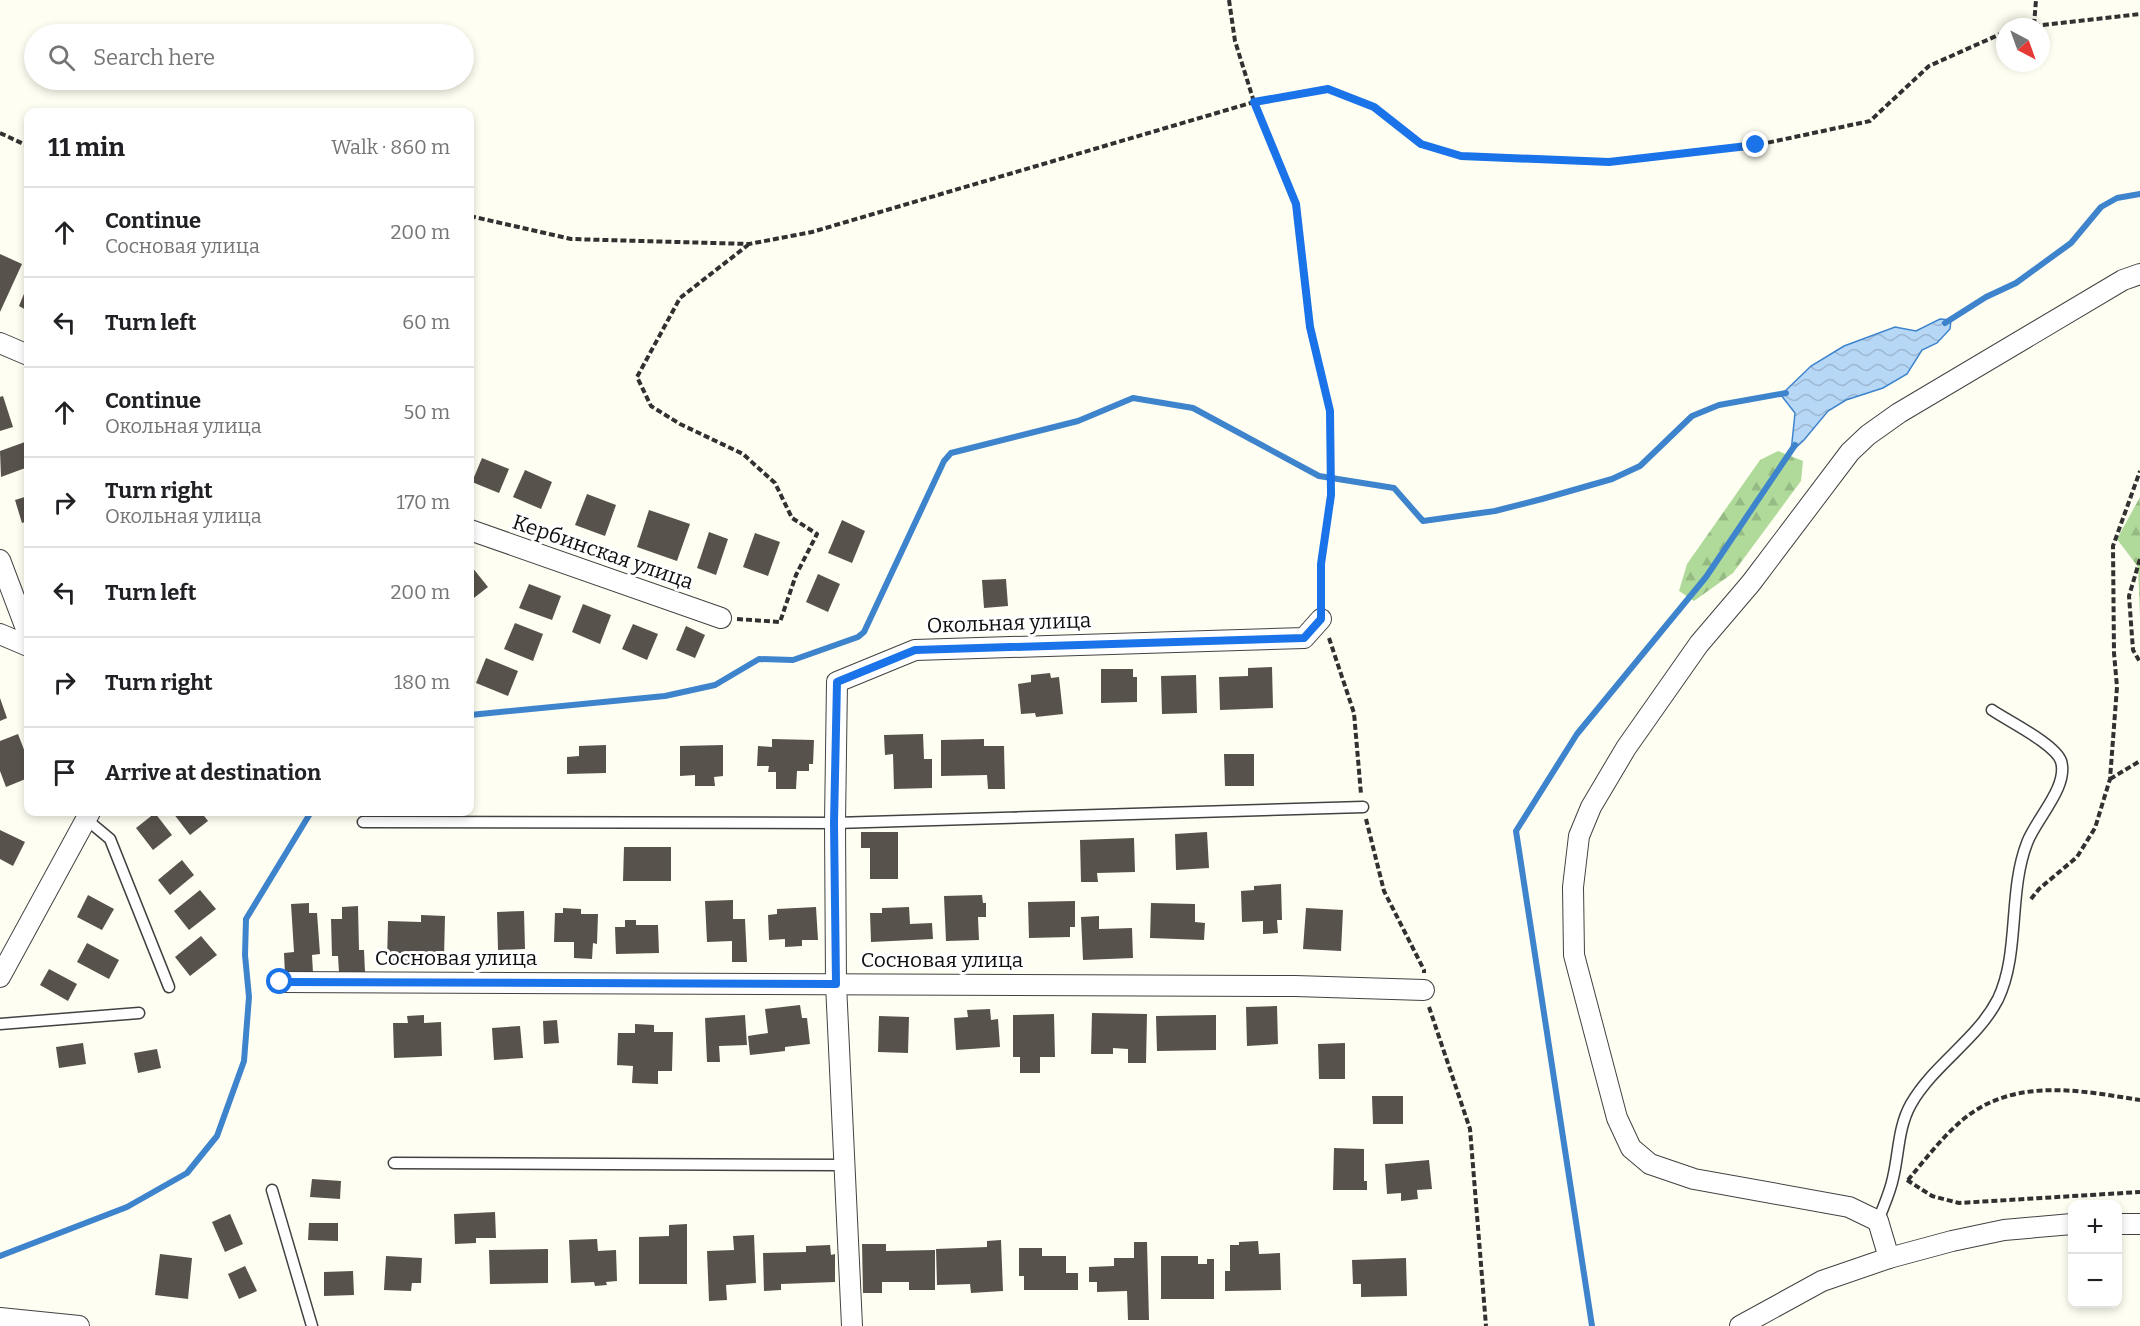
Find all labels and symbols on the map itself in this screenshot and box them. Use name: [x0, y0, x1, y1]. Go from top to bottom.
north arrow: [1996, 18, 2050, 72]
route end: [1742, 131, 1768, 157]
street label: Кербинская улица: [509, 509, 697, 595]
street label: Окольная улица: [926, 607, 1092, 639]
street label: Сосновая улица: [375, 945, 538, 971]
street label: Сосновая улица: [861, 947, 1024, 973]
route start: [266, 968, 292, 994]

